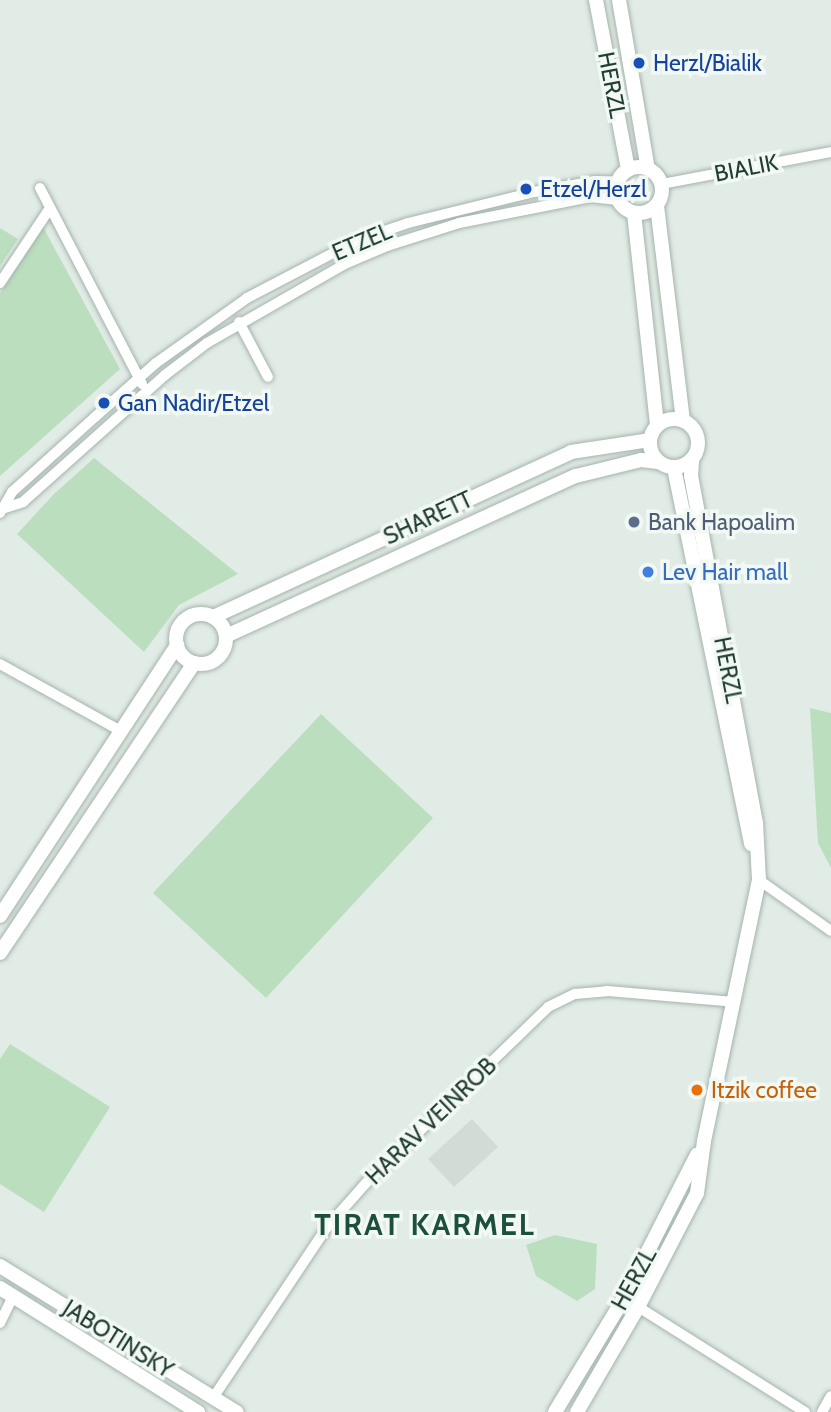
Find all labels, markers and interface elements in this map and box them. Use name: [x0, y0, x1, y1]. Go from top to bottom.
street label: HERZL: [592, 49, 632, 121]
place label: Herzl/Bialik: [653, 49, 762, 77]
marker: Herzl/Bialik: [631, 55, 647, 71]
street label: BIALIK: [712, 148, 780, 188]
place label: Etzel/Herzl: [540, 175, 647, 203]
marker: Etzel/Herzl: [518, 181, 534, 197]
street label: ETZEL: [328, 217, 396, 267]
place label: Gan Nadir/Etzel: [118, 389, 269, 417]
marker: Gan Nadir/Etzel: [96, 395, 112, 411]
street label: SHARETT: [379, 485, 477, 551]
place label: Bank Hapoalim: [648, 508, 795, 536]
marker: Bank Hapoalim: [626, 514, 642, 530]
place label: Lev Hair mall: [662, 558, 788, 586]
marker: Lev Hair mall: [640, 564, 656, 580]
street label: HERZL: [708, 634, 748, 706]
street label: HARAV VEINROB: [360, 1052, 502, 1190]
place label: Itzik coffee: [711, 1076, 817, 1104]
marker: Itzik coffee: [689, 1082, 705, 1098]
district label: TIRAT KARMEL: [316, 1207, 534, 1243]
street label: HERZL: [606, 1243, 662, 1315]
street label: JABOTINSKY: [58, 1294, 178, 1384]

